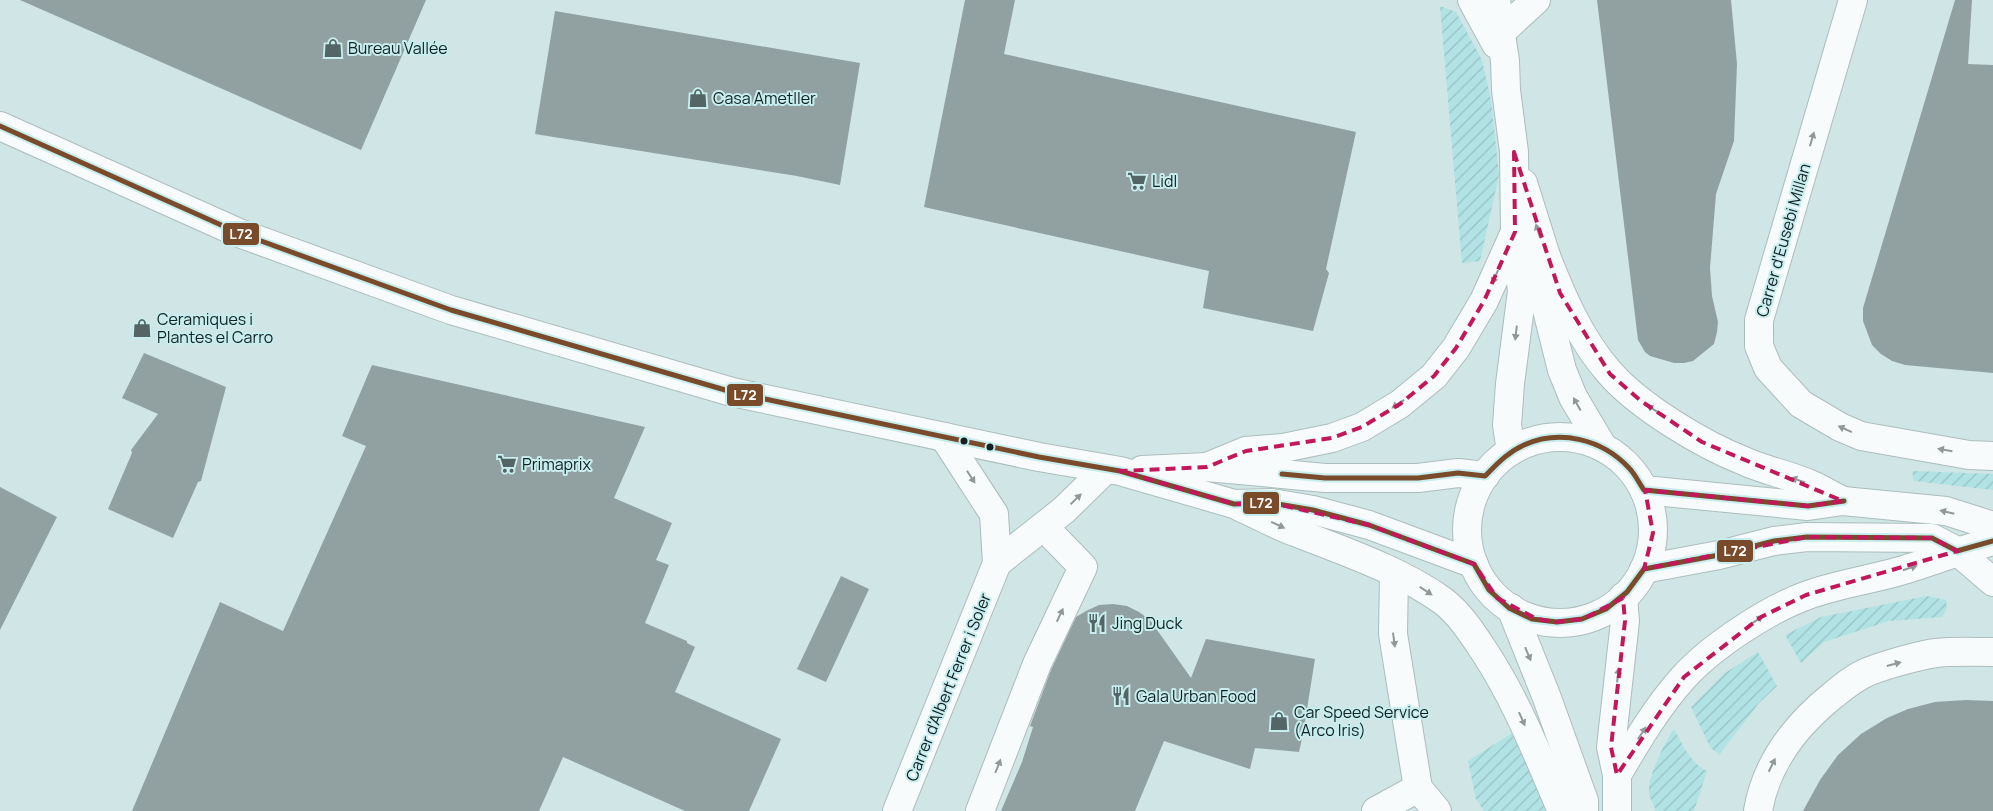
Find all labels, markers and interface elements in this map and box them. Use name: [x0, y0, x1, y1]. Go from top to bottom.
shop icon: Bureau Vallée: [322, 37, 344, 59]
place label: Bureau Vallée: [348, 37, 448, 59]
shop icon: Casa Ametller: [687, 87, 709, 109]
place label: Casa Ametller: [713, 87, 816, 109]
one-way arrow: [1808, 131, 1816, 147]
street label: Carrer d'Eusebi Millan: [1751, 161, 1815, 319]
supermarket icon: Lidl: [1126, 170, 1148, 192]
place label: Lidl: [1152, 170, 1177, 192]
line badge: L72: [222, 222, 260, 246]
one-way arrow: [1534, 223, 1542, 238]
text: L72: [229, 224, 253, 243]
one-way arrow: [1491, 270, 1499, 284]
place label: Ceramiques i Plantes el Carro: [157, 308, 273, 348]
shop icon: Ceramiques i Plantes el Carro: [131, 317, 153, 339]
one-way arrow: [1512, 325, 1520, 341]
line badge: L72: [726, 383, 764, 407]
text: L72: [733, 385, 757, 404]
one-way arrow: [1573, 397, 1581, 411]
one-way arrow: [1391, 399, 1405, 409]
one-way arrow: [1647, 405, 1660, 414]
one-way arrow: [1838, 424, 1852, 432]
unlabelled marker: [959, 436, 969, 446]
unlabelled marker: [985, 442, 995, 452]
one-way arrow: [1936, 446, 1952, 454]
supermarket icon: Primaprix: [496, 453, 518, 475]
place label: Primaprix: [522, 453, 592, 475]
one-way arrow: [966, 470, 976, 484]
one-way arrow: [1791, 476, 1806, 483]
line badge: L72: [1242, 491, 1280, 515]
one-way arrow: [1069, 493, 1081, 505]
text: L72: [1249, 493, 1273, 512]
one-way arrow: [1939, 508, 1954, 516]
one-way arrow: [1271, 521, 1285, 529]
line badge: L72: [1716, 539, 1754, 563]
text: L72: [1723, 541, 1747, 560]
one-way arrow: [1902, 564, 1917, 571]
one-way arrow: [1419, 586, 1433, 595]
street label: Carrer d'Albert Ferrer i Soler: [900, 589, 996, 784]
one-way arrow: [1055, 608, 1064, 623]
restaurant icon: Jing Duck: [1086, 612, 1108, 634]
place label: Jing Duck: [1112, 612, 1183, 634]
one-way arrow: [1750, 615, 1763, 625]
one-way arrow: [1390, 632, 1398, 648]
one-way arrow: [1525, 647, 1533, 661]
one-way arrow: [1887, 660, 1902, 668]
one-way arrow: [1614, 666, 1622, 682]
restaurant icon: Gala Urban Food: [1110, 685, 1132, 707]
place label: Gala Urban Food: [1136, 685, 1256, 707]
place label: Car Speed Service (Arco Iris): [1294, 701, 1429, 741]
shop icon: Car Speed Service (Arco Iris): [1268, 710, 1290, 732]
one-way arrow: [1519, 711, 1527, 726]
one-way arrow: [1637, 726, 1647, 740]
one-way arrow: [994, 758, 1002, 773]
one-way arrow: [1769, 758, 1777, 772]

